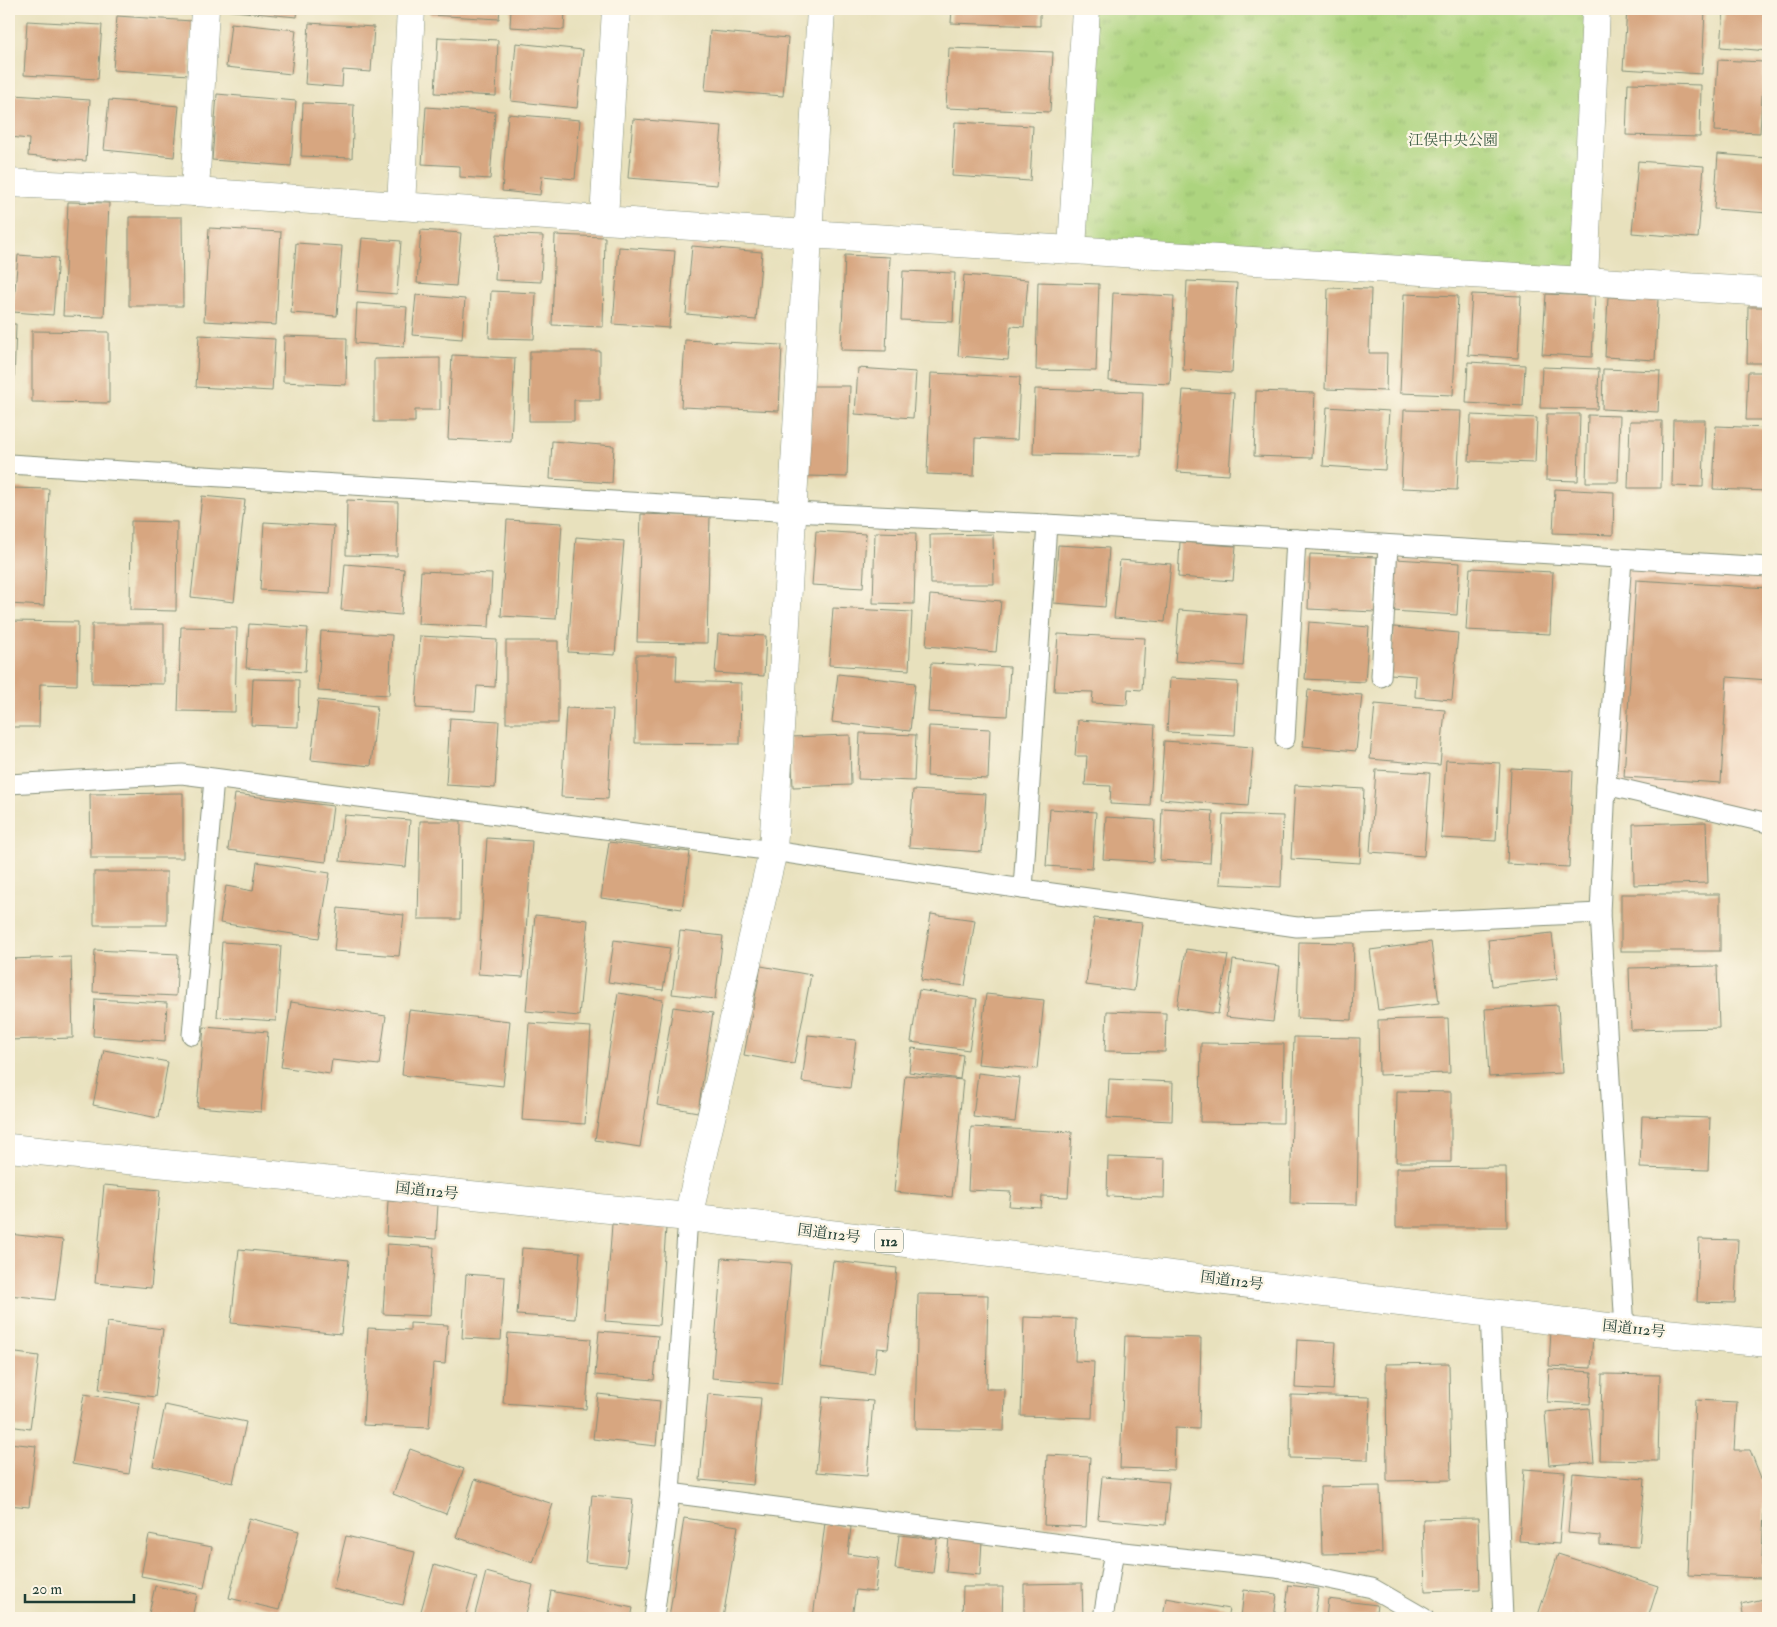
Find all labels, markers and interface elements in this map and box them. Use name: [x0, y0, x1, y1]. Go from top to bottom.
park label: 江俣中央公園: [1408, 131, 1498, 150]
street label: 国道112号: [395, 1178, 459, 1204]
street label: 国道112号: [796, 1221, 862, 1247]
road number: 112: [875, 1230, 903, 1252]
street label: 国道112号: [1199, 1268, 1265, 1294]
street label: 国道112号: [1602, 1316, 1666, 1342]
scale bar: [25, 1572, 134, 1604]
text: 20 m: [32, 1580, 62, 1599]

